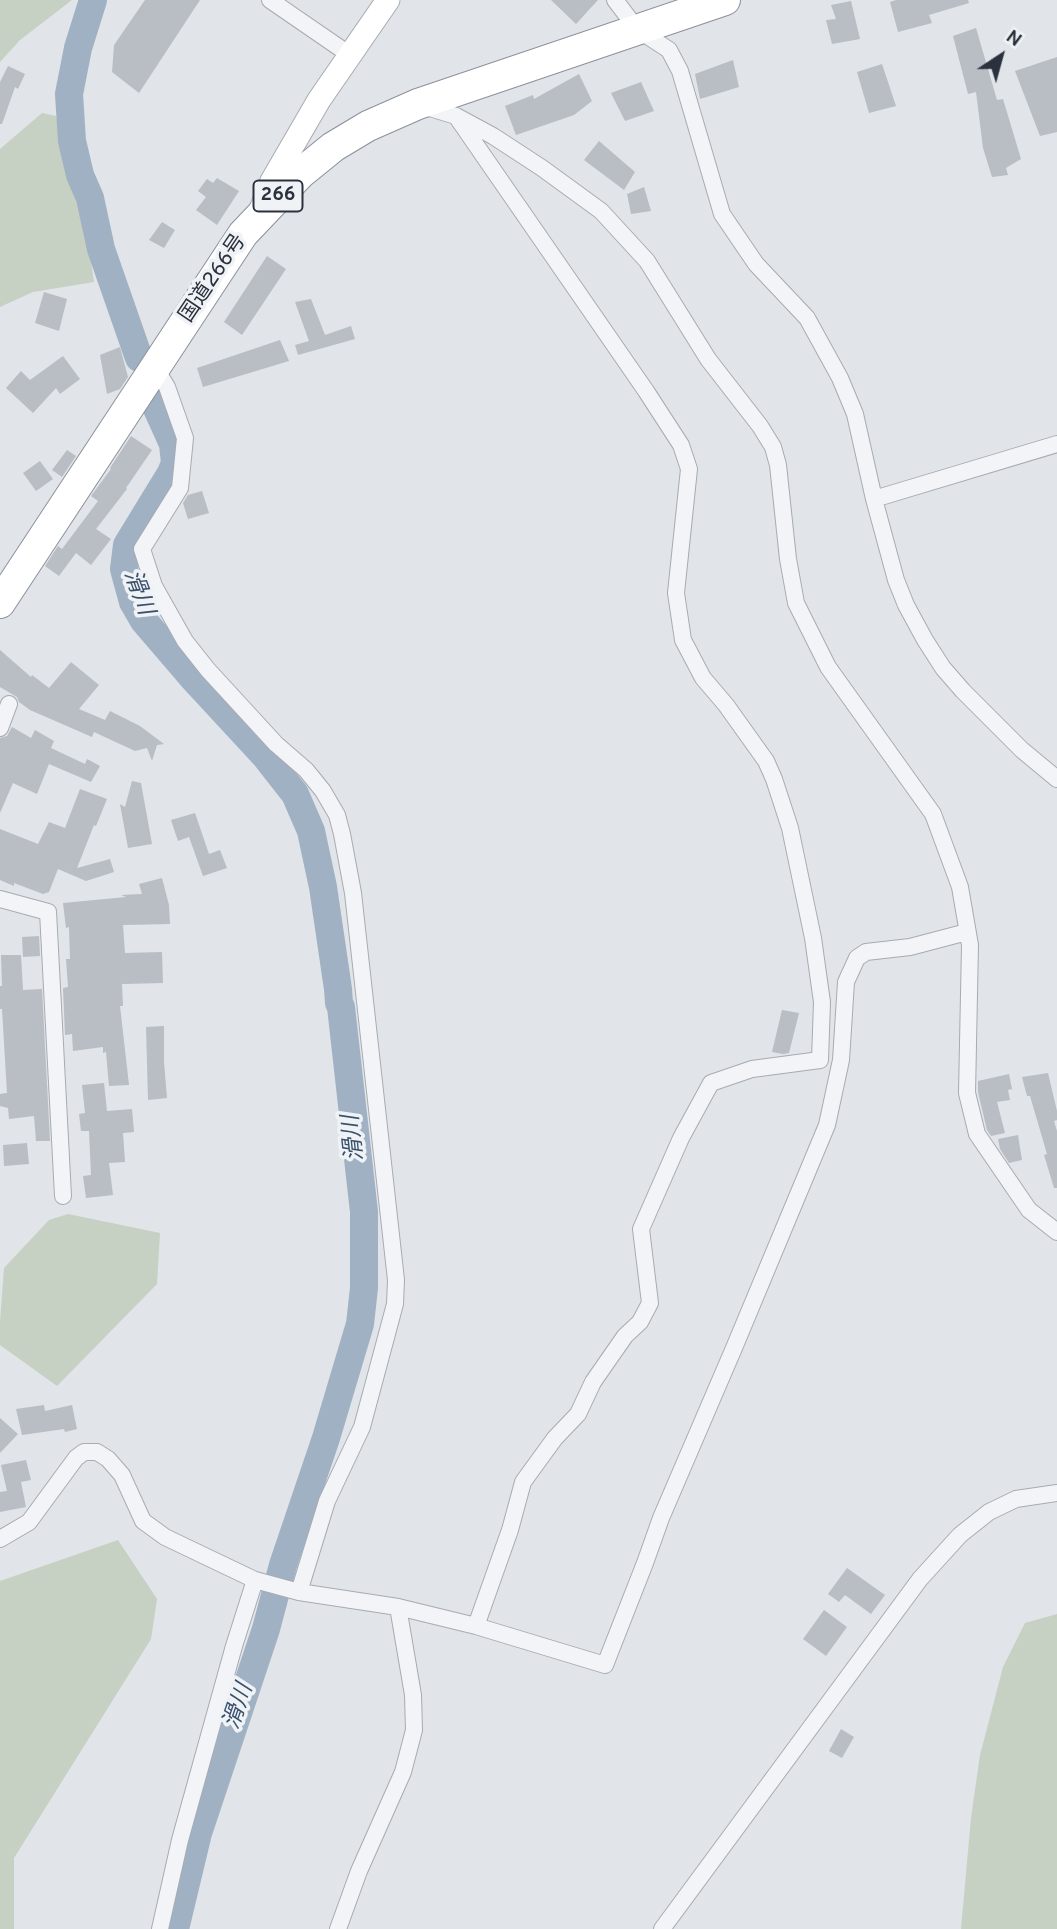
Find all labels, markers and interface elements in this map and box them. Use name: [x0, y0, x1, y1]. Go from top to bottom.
north arrow: [966, 21, 1036, 91]
text: N: [1001, 25, 1026, 53]
road number: 266: [254, 180, 302, 212]
street label: 国道266号: [175, 230, 253, 328]
water label: 滑川: [116, 567, 158, 619]
water label: 滑川: [339, 1114, 371, 1162]
water label: 滑川: [219, 1681, 261, 1733]

